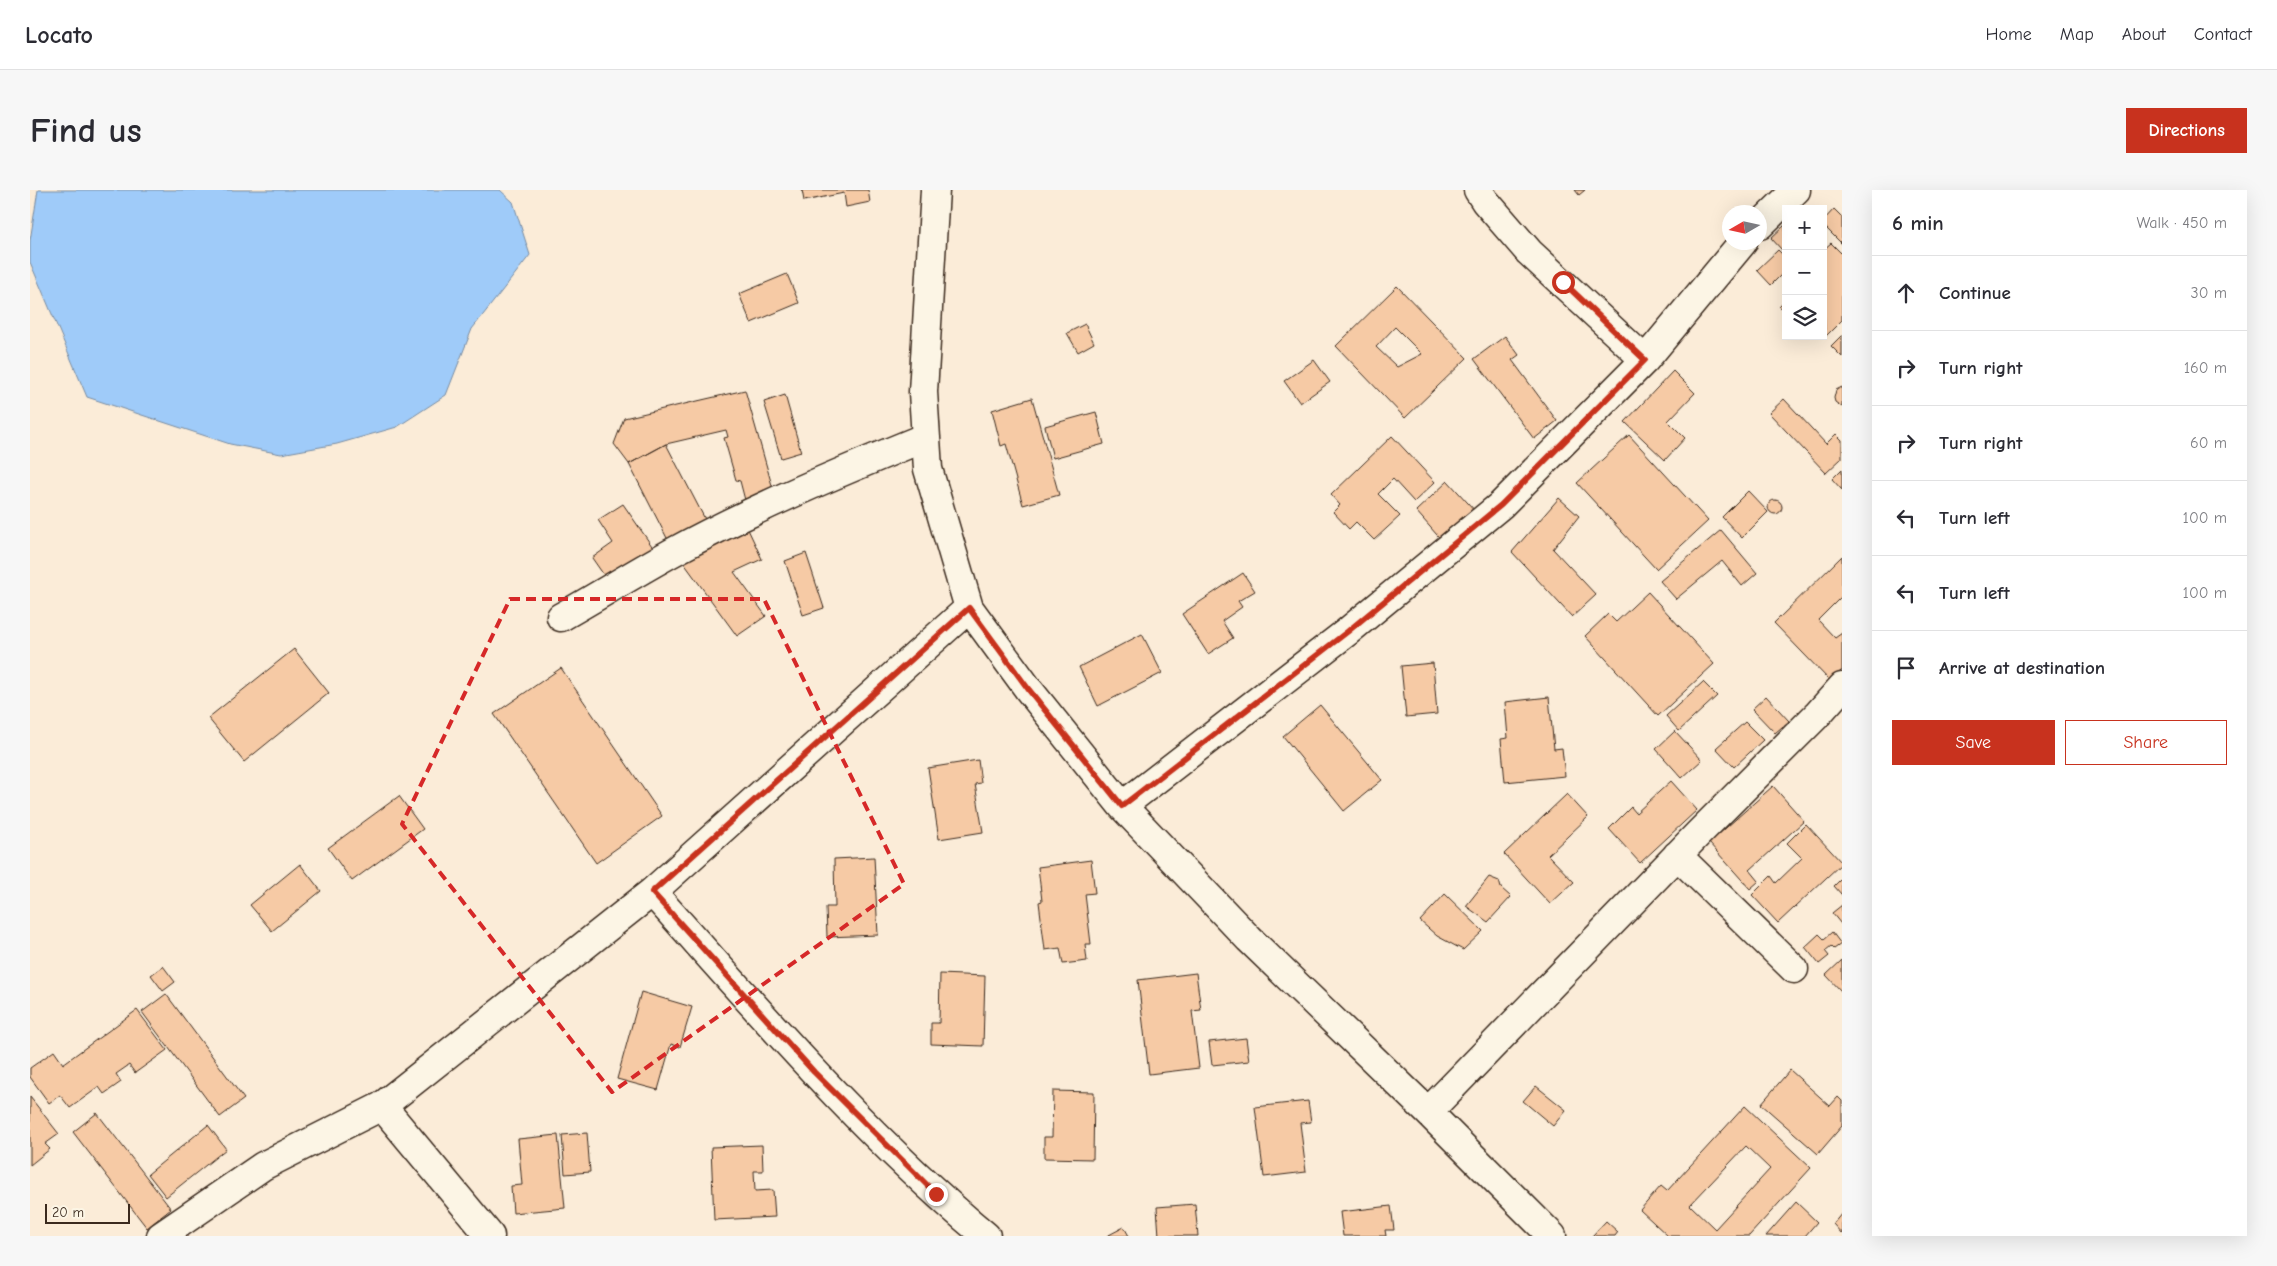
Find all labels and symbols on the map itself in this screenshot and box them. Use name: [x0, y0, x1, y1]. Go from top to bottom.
north arrow: [1722, 205, 1767, 250]
route start: [1552, 271, 1575, 294]
route end: [925, 1183, 948, 1206]
scale bar: [45, 1201, 130, 1224]

